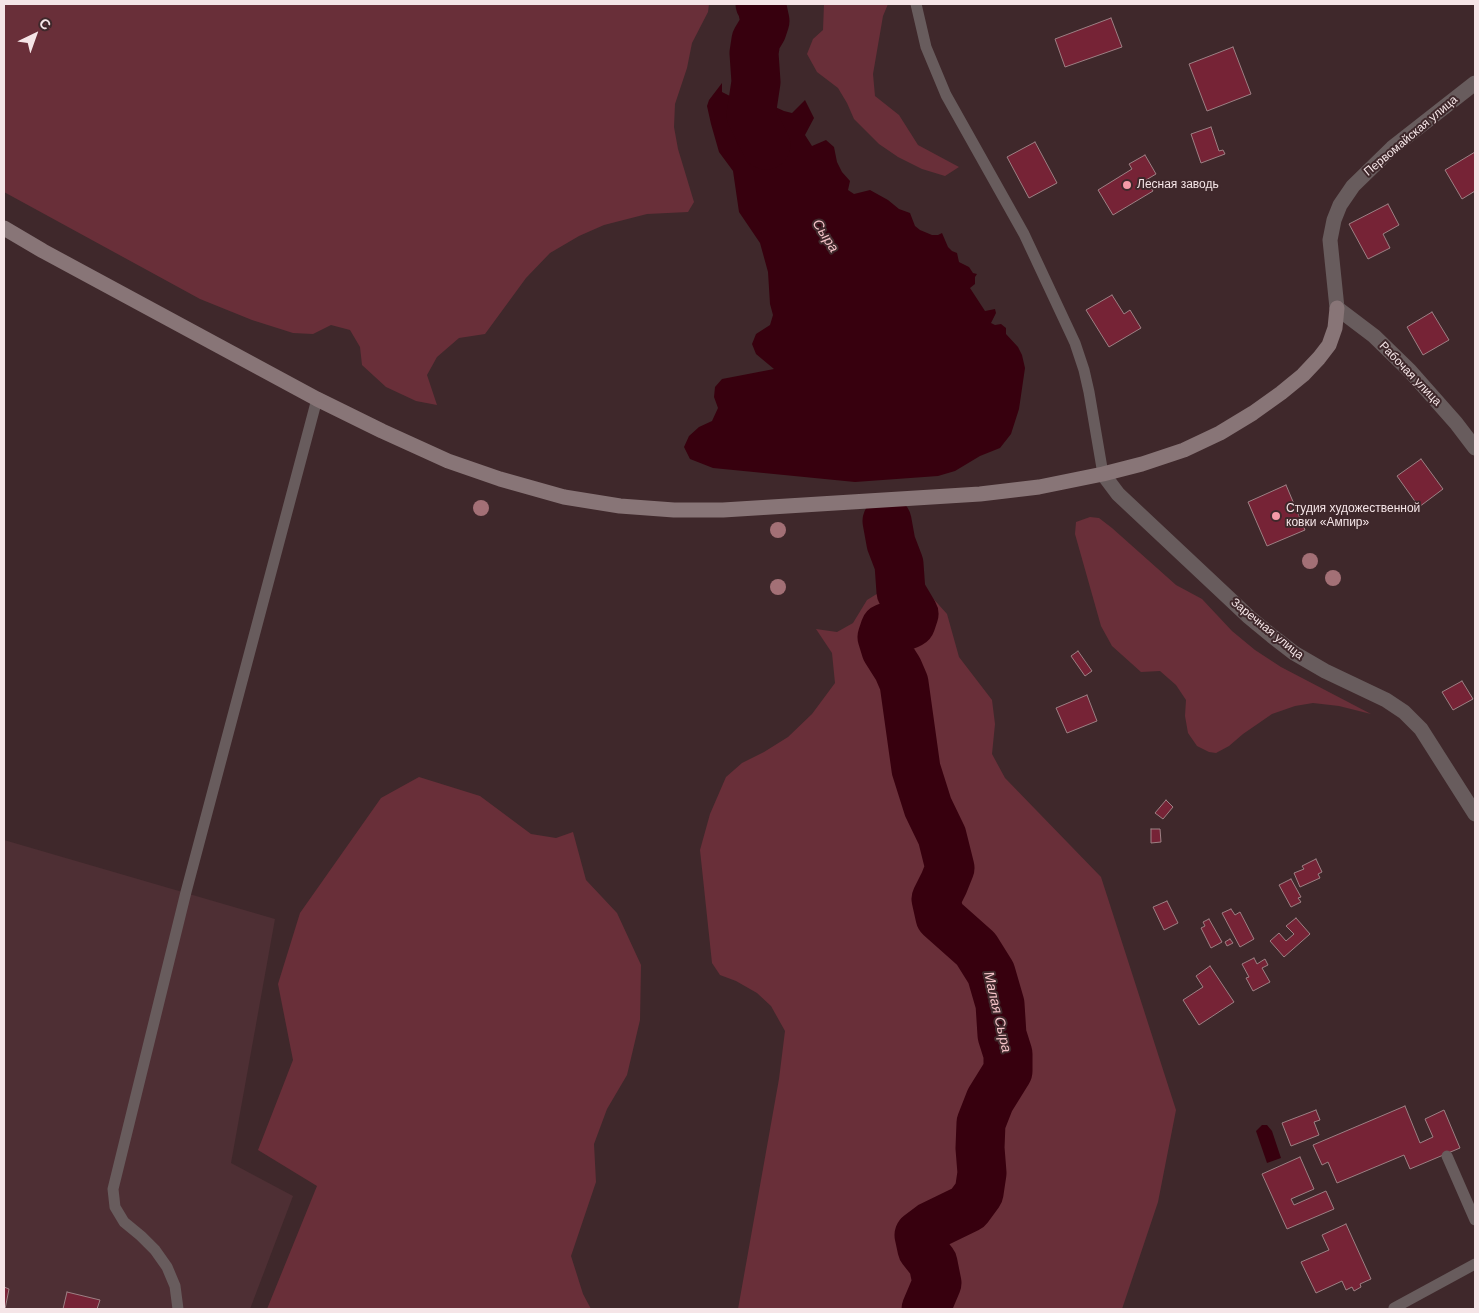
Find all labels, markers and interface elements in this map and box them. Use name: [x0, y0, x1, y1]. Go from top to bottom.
north arrow: [10, 10, 60, 60]
text: С: [36, 15, 54, 33]
street label: Первомайская улица: [1361, 93, 1461, 179]
place label: Лесная заводь: [1137, 178, 1219, 192]
marker: Лесная заводь: [1121, 179, 1133, 191]
water label: Сыра: [808, 216, 842, 256]
street label: Рабочая улица: [1376, 339, 1444, 409]
place label: Студия художественной ковки «Ампир»: [1286, 502, 1420, 530]
marker: Студия художественной ковки «Ампир»: [1270, 510, 1282, 522]
street label: Заречная улица: [1228, 595, 1306, 663]
water label: Малая Сыра: [980, 970, 1014, 1054]

